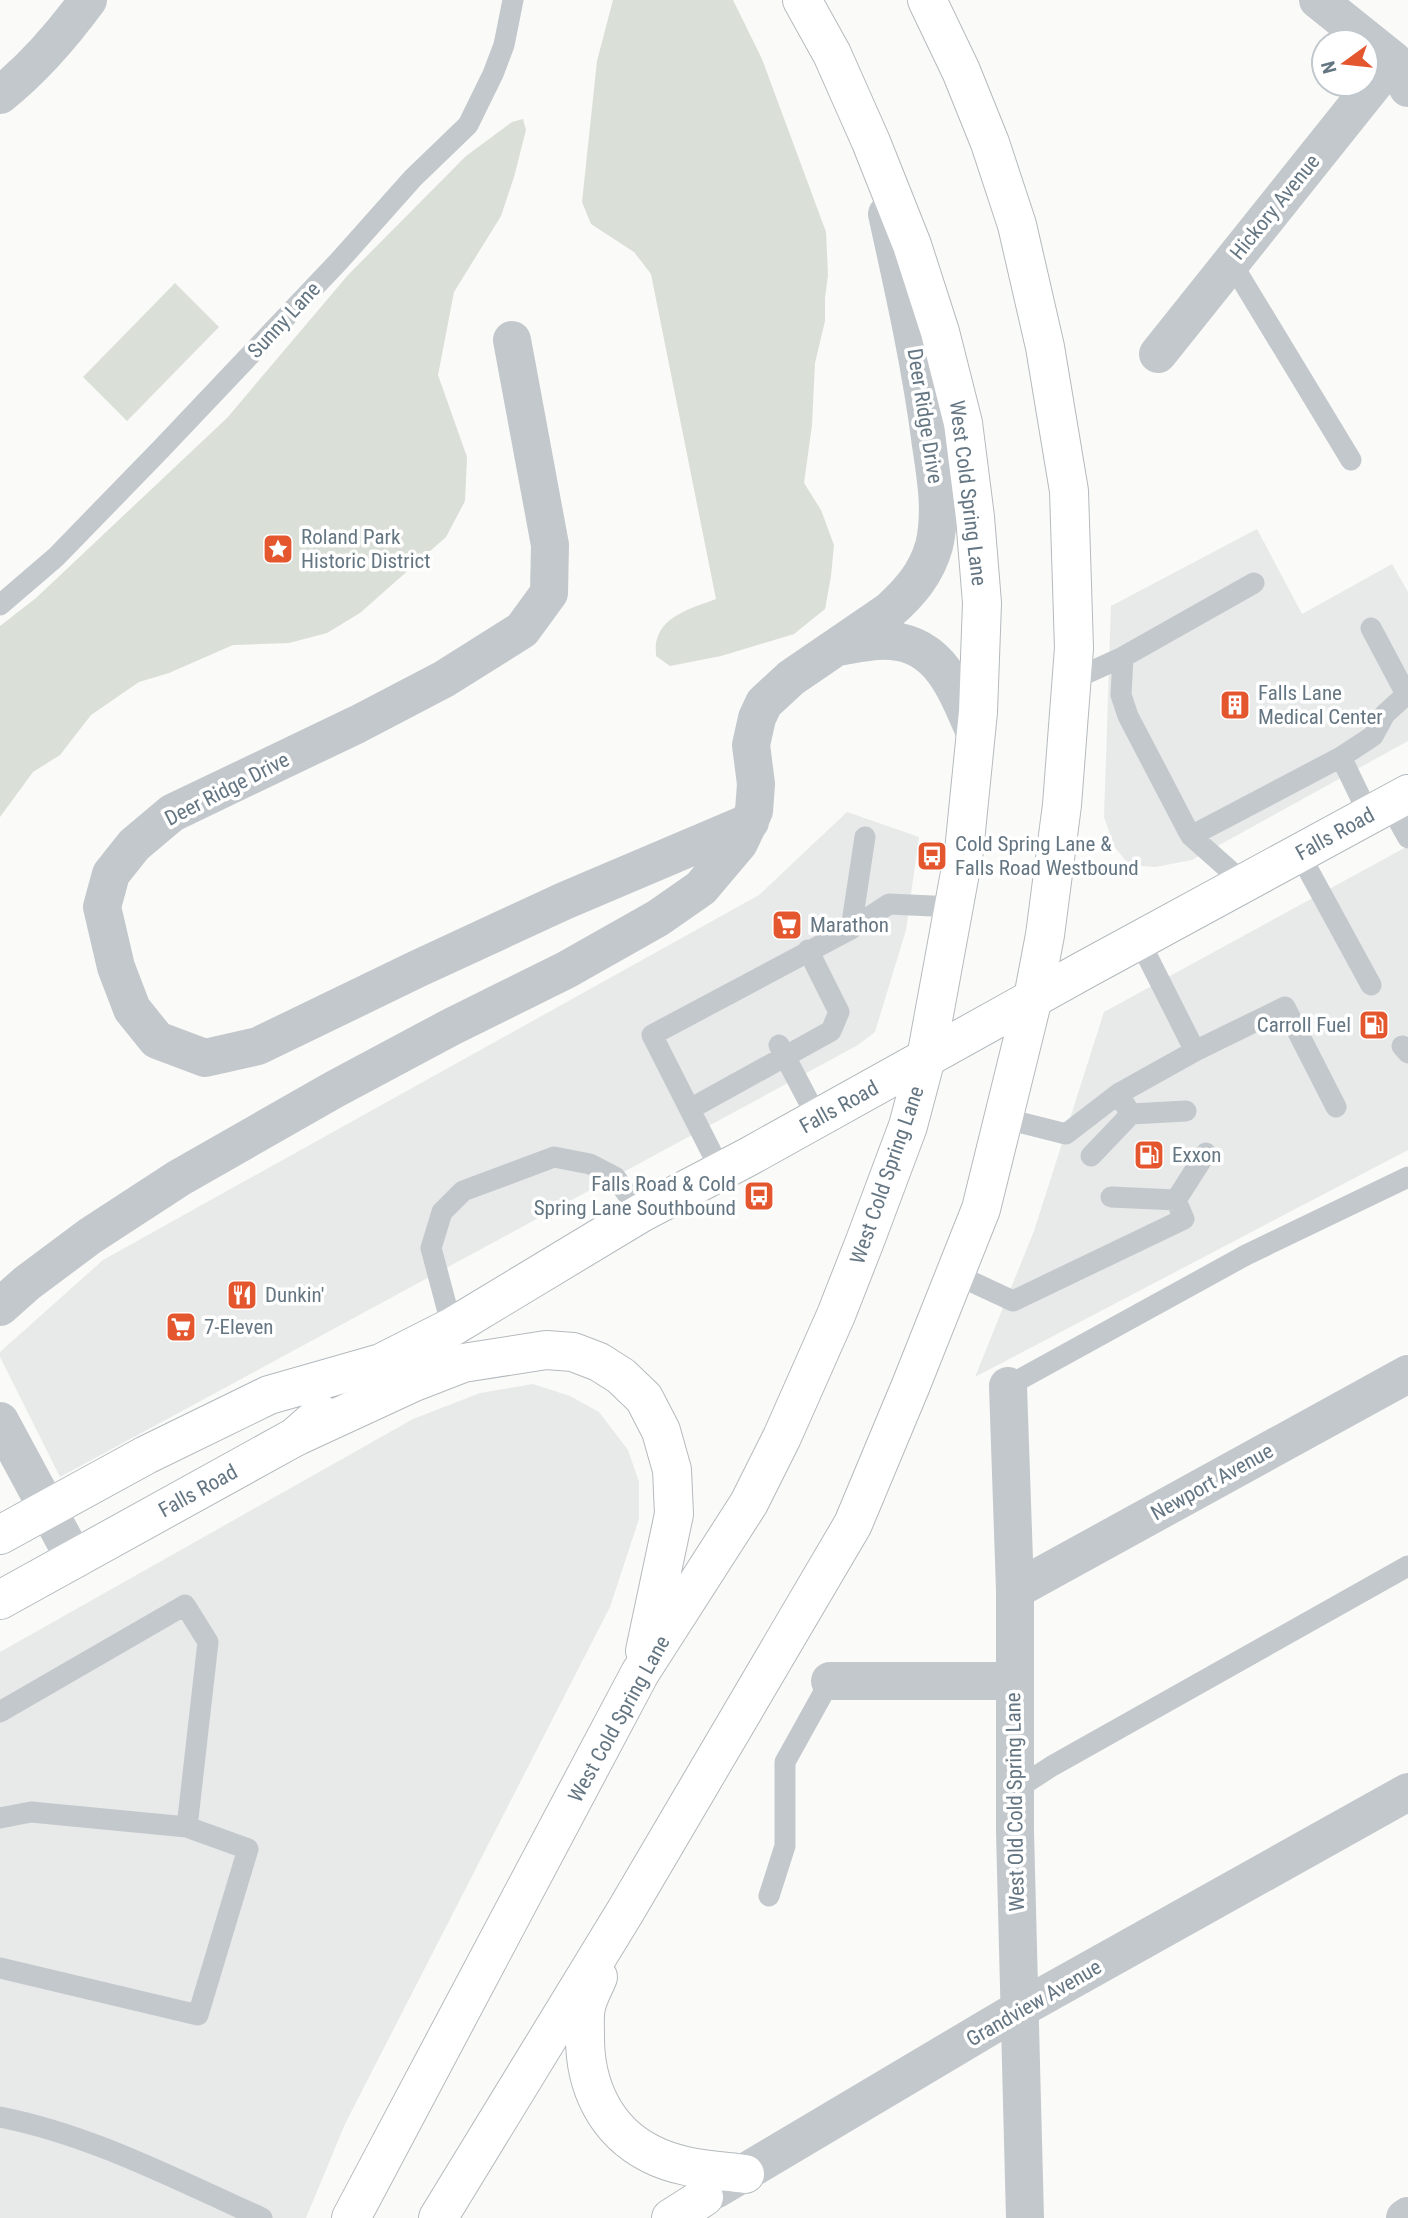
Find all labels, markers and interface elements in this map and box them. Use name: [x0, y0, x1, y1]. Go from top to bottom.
north arrow: [1310, 28, 1380, 98]
text: N: [1316, 59, 1342, 76]
street label: Hickory Avenue: [1225, 150, 1325, 264]
street label: Sunny Lane: [243, 277, 325, 363]
street label: Deer Ridge Drive: [902, 347, 948, 485]
street label: West Cold Spring Lane: [945, 399, 991, 587]
place label: Roland Park Historic District: [301, 525, 430, 573]
place icon: Roland Park Historic District: [261, 532, 295, 566]
place label: Falls Lane Medical Center: [1258, 681, 1383, 729]
building icon: Falls Lane Medical Center: [1218, 688, 1252, 722]
street label: Deer Ridge Drive: [161, 747, 293, 831]
street label: Falls Road: [1292, 803, 1378, 865]
place label: Cold Spring Lane & Falls Road Westbound: [955, 832, 1139, 880]
bus stop icon: Cold Spring Lane & Falls Road Westbound: [915, 839, 949, 873]
supermarket icon: Marathon: [770, 908, 804, 942]
place label: Marathon: [810, 913, 889, 937]
fuel station icon: Carroll Fuel: [1357, 1008, 1391, 1042]
place label: Carroll Fuel: [1257, 1013, 1351, 1037]
street label: Falls Road: [796, 1076, 882, 1138]
street label: West Cold Spring Lane: [845, 1083, 929, 1267]
fuel station icon: Exxon: [1132, 1138, 1166, 1172]
place label: Exxon: [1172, 1143, 1221, 1167]
place label: Falls Road & Cold Spring Lane Southbound: [534, 1172, 736, 1220]
bus stop icon: Falls Road & Cold Spring Lane Southbound: [742, 1179, 776, 1213]
restaurant icon: Dunkin': [225, 1278, 259, 1312]
place label: Dunkin': [265, 1283, 324, 1307]
supermarket icon: 7-Eleven: [164, 1310, 198, 1344]
place label: 7-Eleven: [204, 1315, 273, 1339]
street label: Newport Avenue: [1147, 1439, 1277, 1525]
street label: Falls Road: [155, 1460, 241, 1522]
street label: West Cold Spring Lane: [563, 1631, 675, 1806]
street label: West Old Cold Spring Lane: [1001, 1692, 1029, 1912]
street label: Grandview Avenue: [962, 1955, 1106, 2051]

